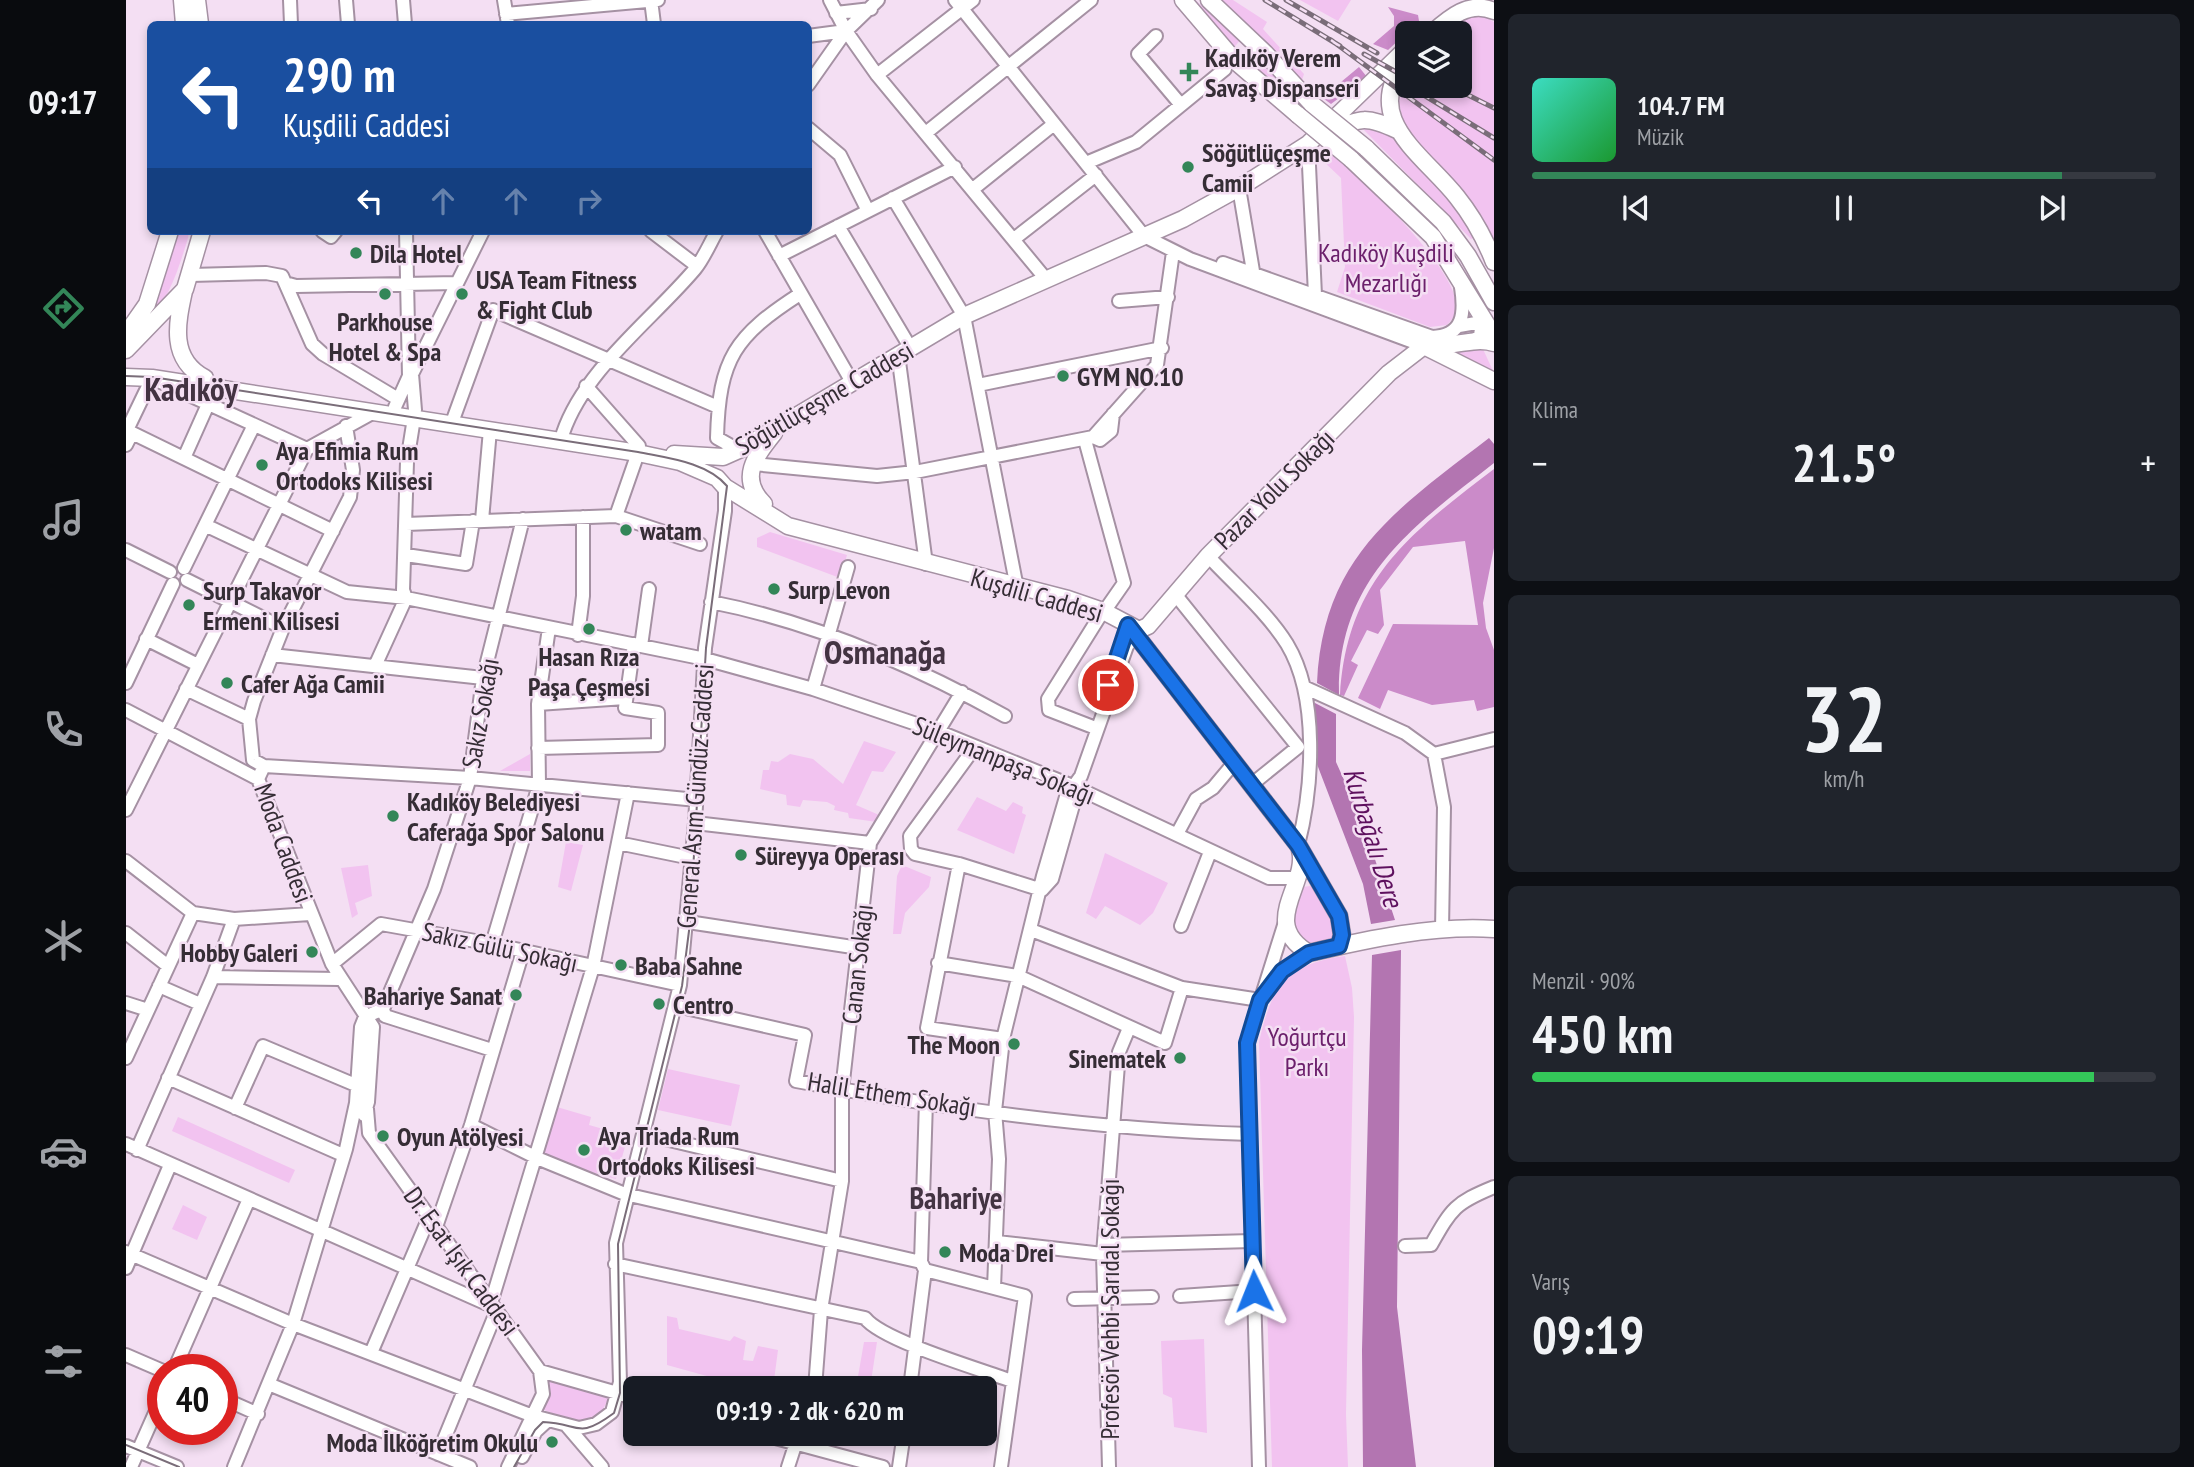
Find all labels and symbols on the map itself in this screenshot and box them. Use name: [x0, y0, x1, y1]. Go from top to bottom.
place label: Kadıköy Verem Savaş Dispanseri: [1205, 41, 1359, 104]
marker: Kadıköy Verem Savaş Dispanseri: [1179, 62, 1199, 82]
place label: Söğütlüçeşme Camii: [1202, 136, 1331, 199]
marker: Söğütlüçeşme Camii: [1180, 159, 1196, 175]
park label: Kadıköy Kuşdili Mezarlığı: [1318, 236, 1454, 299]
place label: Dila Hotel: [370, 237, 463, 270]
marker: Dila Hotel: [348, 245, 364, 261]
place label: USA Team Fitness & Fight Club: [476, 263, 637, 326]
marker: Parkhouse Hotel & Spa: [377, 286, 393, 302]
marker: USA Team Fitness & Fight Club: [454, 286, 470, 302]
place label: Parkhouse Hotel & Spa: [329, 305, 441, 368]
street label: Söğütlüçeşme Caddesi: [729, 334, 919, 462]
place label: GYM NO.10: [1077, 360, 1184, 393]
district label: Kadıköy: [144, 367, 238, 410]
marker: GYM NO.10: [1055, 368, 1071, 384]
street label: Pazar Yolu Sokağı: [1207, 422, 1341, 556]
place label: Aya Efimia Rum Ortodoks Kilisesi: [275, 434, 433, 497]
marker: Aya Efimia Rum Ortodoks Kilisesi: [254, 457, 270, 473]
place label: watam: [639, 514, 702, 547]
marker: watam: [618, 522, 634, 538]
street label: Kuşdili Caddesi: [967, 560, 1107, 630]
place label: Surp Levon: [788, 573, 890, 606]
place label: Surp Takavor Ermeni Kilisesi: [203, 574, 340, 637]
marker: Surp Levon: [766, 581, 782, 597]
marker: Surp Takavor Ermeni Kilisesi: [181, 597, 197, 613]
marker: Hasan Rıza Paşa Çeşmesi: [581, 621, 597, 637]
district label: Osmanağa: [824, 630, 946, 673]
place label: Hasan Rıza Paşa Çeşmesi: [528, 640, 650, 703]
street label: Sakız Sokağı: [454, 655, 506, 771]
pin: [1078, 655, 1138, 715]
street label: General Asım Gündüz Caddesi: [669, 663, 721, 929]
place label: Cafer Ağa Camii: [241, 667, 385, 700]
marker: Cafer Ağa Camii: [219, 675, 235, 691]
street label: Süleymanpaşa Sokağı: [908, 708, 1100, 812]
water label: Kurbağalı Dere: [1335, 763, 1413, 913]
street label: Moda Caddesi: [247, 779, 321, 907]
place label: Kadıköy Belediyesi Caferağa Spor Salonu: [407, 785, 604, 848]
marker: Kadıköy Belediyesi Caferağa Spor Salonu: [385, 808, 401, 824]
place label: Süreyya Operası: [755, 839, 905, 872]
marker: Süreyya Operası: [733, 847, 749, 863]
street label: Canan Sokağı: [834, 902, 880, 1026]
street label: Sakız Gülü Sokağı: [419, 914, 581, 980]
place label: Hobby Galeri: [180, 936, 298, 969]
marker: Hobby Galeri: [304, 944, 320, 960]
place label: Baba Sahne: [635, 949, 743, 982]
marker: Baba Sahne: [613, 957, 629, 973]
place label: Bahariye Sanat: [364, 979, 502, 1012]
marker: Bahariye Sanat: [508, 987, 524, 1003]
place label: Centro: [673, 988, 734, 1021]
marker: Centro: [651, 996, 667, 1012]
park label: Yoğurtçu Parkı: [1268, 1020, 1346, 1083]
place label: The Moon: [907, 1028, 1000, 1061]
marker: The Moon: [1006, 1036, 1022, 1052]
place label: Sinematek: [1069, 1042, 1166, 1075]
marker: Sinematek: [1172, 1050, 1188, 1066]
street label: Halil Ethem Sokağı: [805, 1064, 979, 1124]
place label: Aya Triada Rum Ortodoks Kilisesi: [597, 1119, 755, 1182]
place label: Oyun Atölyesi: [397, 1120, 524, 1153]
marker: Oyun Atölyesi: [375, 1128, 391, 1144]
marker: Aya Triada Rum Ortodoks Kilisesi: [576, 1142, 592, 1158]
district label: Bahariye: [909, 1178, 1003, 1217]
street label: Profesör Vehbi Sarıdal Sokağı: [1093, 1179, 1126, 1440]
street label: Dr. Esat Işık Caddesi: [397, 1180, 527, 1342]
place label: Moda Drei: [959, 1236, 1054, 1269]
marker: Moda Drei: [937, 1244, 953, 1260]
position arrow: [1217, 1254, 1291, 1328]
speed limit sign: 40: [147, 1354, 238, 1445]
place label: Moda İlköğretim Okulu: [326, 1426, 538, 1459]
marker: Moda İlköğretim Okulu: [544, 1434, 560, 1450]

